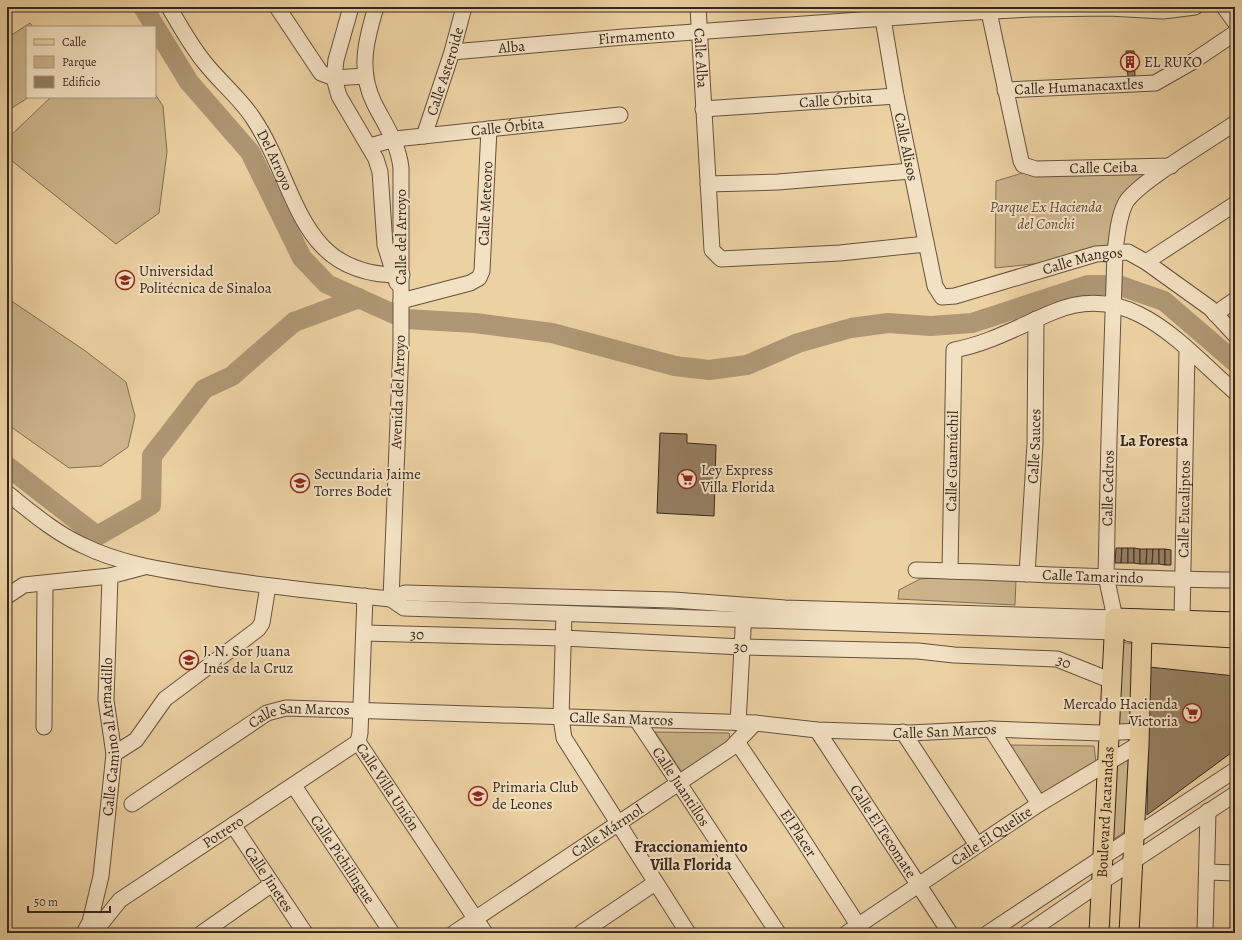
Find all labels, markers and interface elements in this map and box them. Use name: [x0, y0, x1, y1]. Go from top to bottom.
street label: Firmamento: [597, 23, 675, 49]
street label: Calle Asteroide: [421, 25, 468, 118]
legend: [26, 26, 156, 98]
street label: Calle Alba: [689, 27, 713, 89]
text: Calle: [62, 34, 86, 50]
street label: Alba: [497, 36, 526, 58]
building icon: EL RUKO: [1119, 51, 1141, 73]
place label: EL RUKO: [1144, 52, 1202, 72]
text: Parque: [62, 54, 97, 70]
text: Edificio: [62, 74, 100, 90]
street label: Calle Humanacaxtles: [1014, 74, 1144, 100]
street label: Calle Órbita: [798, 88, 873, 113]
street label: Calle Alisos: [890, 111, 923, 183]
street label: Calle Órbita: [470, 113, 545, 141]
street label: Del Arroyo: [252, 126, 298, 193]
street label: Calle Ceiba: [1069, 157, 1138, 178]
street label: Calle Meteoro: [473, 160, 497, 246]
street label: Calle del Arroyo: [391, 189, 411, 285]
park label: Parque Ex Hacienda del Conchi: [990, 197, 1102, 234]
street label: Calle Mangos: [1040, 242, 1123, 279]
place label: Universidad Politécnica de Sinaloa: [139, 261, 272, 298]
school or university icon: Universidad Politécnica de Sinaloa: [114, 269, 136, 291]
street label: Avenida del Arroyo: [386, 334, 410, 451]
street label: Calle Sauces: [1023, 409, 1045, 484]
street label: Calle Guamúchil: [941, 410, 963, 512]
district label: La Foresta: [1120, 430, 1188, 452]
street label: Calle Cedros: [1097, 450, 1119, 527]
place label: Ley Express Villa Florida: [700, 460, 775, 497]
street label: Calle Eucaliptos: [1173, 460, 1195, 558]
place label: Secundaria Jaime Torres Bodet: [314, 464, 421, 501]
supermarket icon: Ley Express Villa Florida: [676, 468, 698, 490]
school or university icon: Secundaria Jaime Torres Bodet: [289, 472, 311, 494]
street label: Calle Tamarindo: [1042, 564, 1144, 588]
street label: 30: [410, 624, 424, 645]
street label: 30: [733, 637, 748, 657]
place label: J. N. Sor Juana Inés de la Cruz: [203, 641, 294, 678]
school or university icon: J. N. Sor Juana Inés de la Cruz: [178, 649, 200, 671]
street label: 30: [1054, 650, 1074, 674]
street label: Calle Camino al Armadillo: [96, 657, 124, 817]
place label: Mercado Hacienda Victoria: [1063, 694, 1178, 731]
street label: Calle San Marcos: [244, 698, 350, 733]
supermarket icon: Mercado Hacienda Victoria: [1181, 702, 1203, 724]
street label: Calle San Marcos: [569, 707, 674, 730]
street label: Calle San Marcos: [892, 719, 997, 743]
street label: Calle Villa Unión: [351, 739, 424, 835]
street label: Calle Juantillos: [648, 743, 715, 830]
street label: Boulevard Jacarandas: [1092, 746, 1118, 878]
place label: Primaria Club de Leones: [492, 777, 579, 814]
street label: Calle El Tecomate: [845, 781, 921, 882]
school or university icon: Primaria Club de Leones: [467, 785, 489, 807]
street label: Calle Mármol: [567, 799, 647, 862]
street label: Calle El Quelite: [947, 801, 1036, 870]
street label: El Placer: [776, 805, 822, 861]
street label: Potrero: [198, 811, 247, 853]
street label: Calle Pichilingue: [306, 811, 380, 908]
district label: Fraccionamiento Villa Florida: [634, 836, 748, 876]
street label: Calle Jinetes: [240, 842, 298, 916]
scale bar: [28, 888, 110, 914]
text: 50 m: [34, 894, 58, 910]

